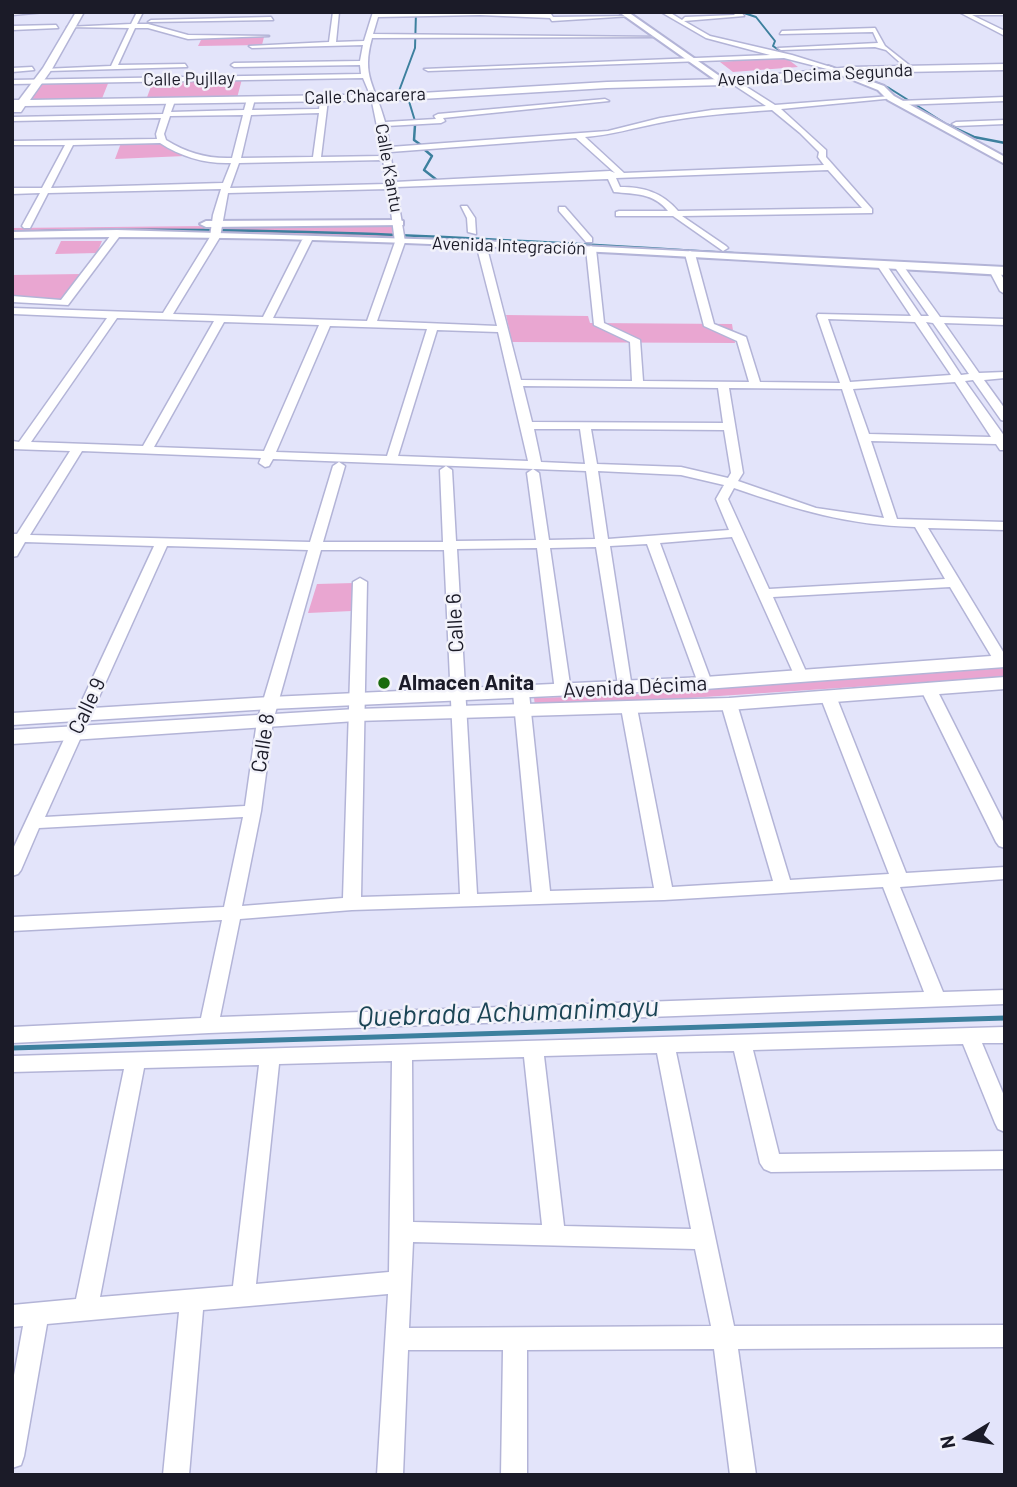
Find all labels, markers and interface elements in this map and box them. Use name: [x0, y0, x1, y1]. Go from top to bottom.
street label: Avenida Decima Segunda: [717, 59, 913, 91]
street label: Calle Pujllay: [143, 67, 235, 91]
street label: Calle Chacarera: [304, 83, 426, 109]
street label: Calle K'antu: [371, 122, 407, 214]
street label: Avenida Integración: [432, 233, 586, 259]
street label: Calle 6: [441, 593, 469, 653]
place label: Almacen Anita: [398, 670, 534, 696]
street label: Avenida Décima: [562, 671, 708, 703]
street label: Calle 9: [63, 674, 111, 738]
marker: Almacen Anita: [376, 675, 392, 691]
street label: Calle 8: [246, 712, 280, 774]
water label: Quebrada Achumanimayu: [357, 990, 659, 1034]
north arrow: [933, 1403, 1003, 1473]
text: N: [934, 1434, 959, 1451]

